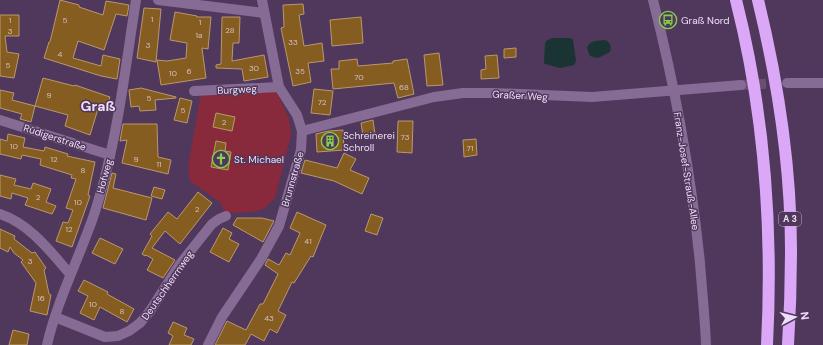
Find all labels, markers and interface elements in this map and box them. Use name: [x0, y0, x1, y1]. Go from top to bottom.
bus stop icon: Graß Nord: [658, 10, 678, 30]
house number: 1: [151, 14, 153, 24]
place label: Graß Nord: [681, 14, 730, 27]
house number: 1: [9, 15, 11, 25]
house number: 5: [63, 15, 68, 25]
house number: 1: [199, 17, 201, 27]
house number: 28: [225, 25, 235, 35]
house number: 3: [8, 26, 13, 36]
house number: 1a: [196, 30, 202, 40]
house number: 33: [288, 37, 298, 47]
house number: 3: [146, 40, 151, 50]
house number: 4: [58, 49, 63, 59]
house number: 5: [6, 60, 11, 70]
house number: 30: [249, 63, 260, 73]
house number: 6: [186, 66, 192, 76]
house number: 35: [295, 66, 305, 76]
house number: 10: [169, 68, 178, 78]
house number: 70: [354, 72, 364, 82]
street label: Burgweg: [217, 82, 258, 97]
house number: 68: [399, 82, 409, 92]
street label: Graßer Weg: [492, 88, 549, 103]
house number: 9: [46, 90, 52, 100]
house number: 5: [147, 93, 152, 103]
district label: Graß: [81, 97, 115, 115]
house number: 72: [318, 97, 327, 107]
house number: 5: [181, 105, 186, 115]
street label: Franz-Josef-Strauß-Allee: [671, 111, 702, 231]
house number: 2: [222, 117, 227, 127]
street label: Rüdigerstraße: [22, 121, 88, 154]
place label: Schreinerei Schroll: [343, 129, 395, 154]
building icon: Schreinerei Schroll: [320, 131, 340, 151]
house number: 73: [401, 132, 410, 142]
house number: 10: [10, 141, 19, 151]
house number: 71: [467, 143, 473, 153]
church icon: St. Michael: [211, 149, 231, 169]
street label: Brunnstraße: [278, 150, 307, 208]
place label: St. Michael: [234, 153, 284, 166]
house number: 12: [50, 154, 58, 164]
house number: 9: [133, 154, 139, 164]
street label: Hofweg: [94, 157, 115, 195]
house number: 11: [157, 159, 162, 169]
house number: 8: [81, 165, 86, 175]
house number: 2: [36, 192, 41, 202]
house number: 10: [74, 197, 83, 207]
house number: 2: [195, 204, 200, 214]
road number: A 3: [779, 212, 801, 226]
house number: 12: [65, 224, 73, 234]
house number: 41: [304, 236, 312, 246]
street label: Deutschherrnweg: [139, 248, 196, 323]
house number: 3: [28, 256, 33, 266]
house number: 16: [37, 293, 45, 303]
north arrow: [775, 297, 815, 337]
house number: 10: [89, 299, 98, 309]
house number: 8: [120, 306, 125, 316]
text: N: [797, 311, 812, 321]
house number: 43: [264, 313, 274, 323]

